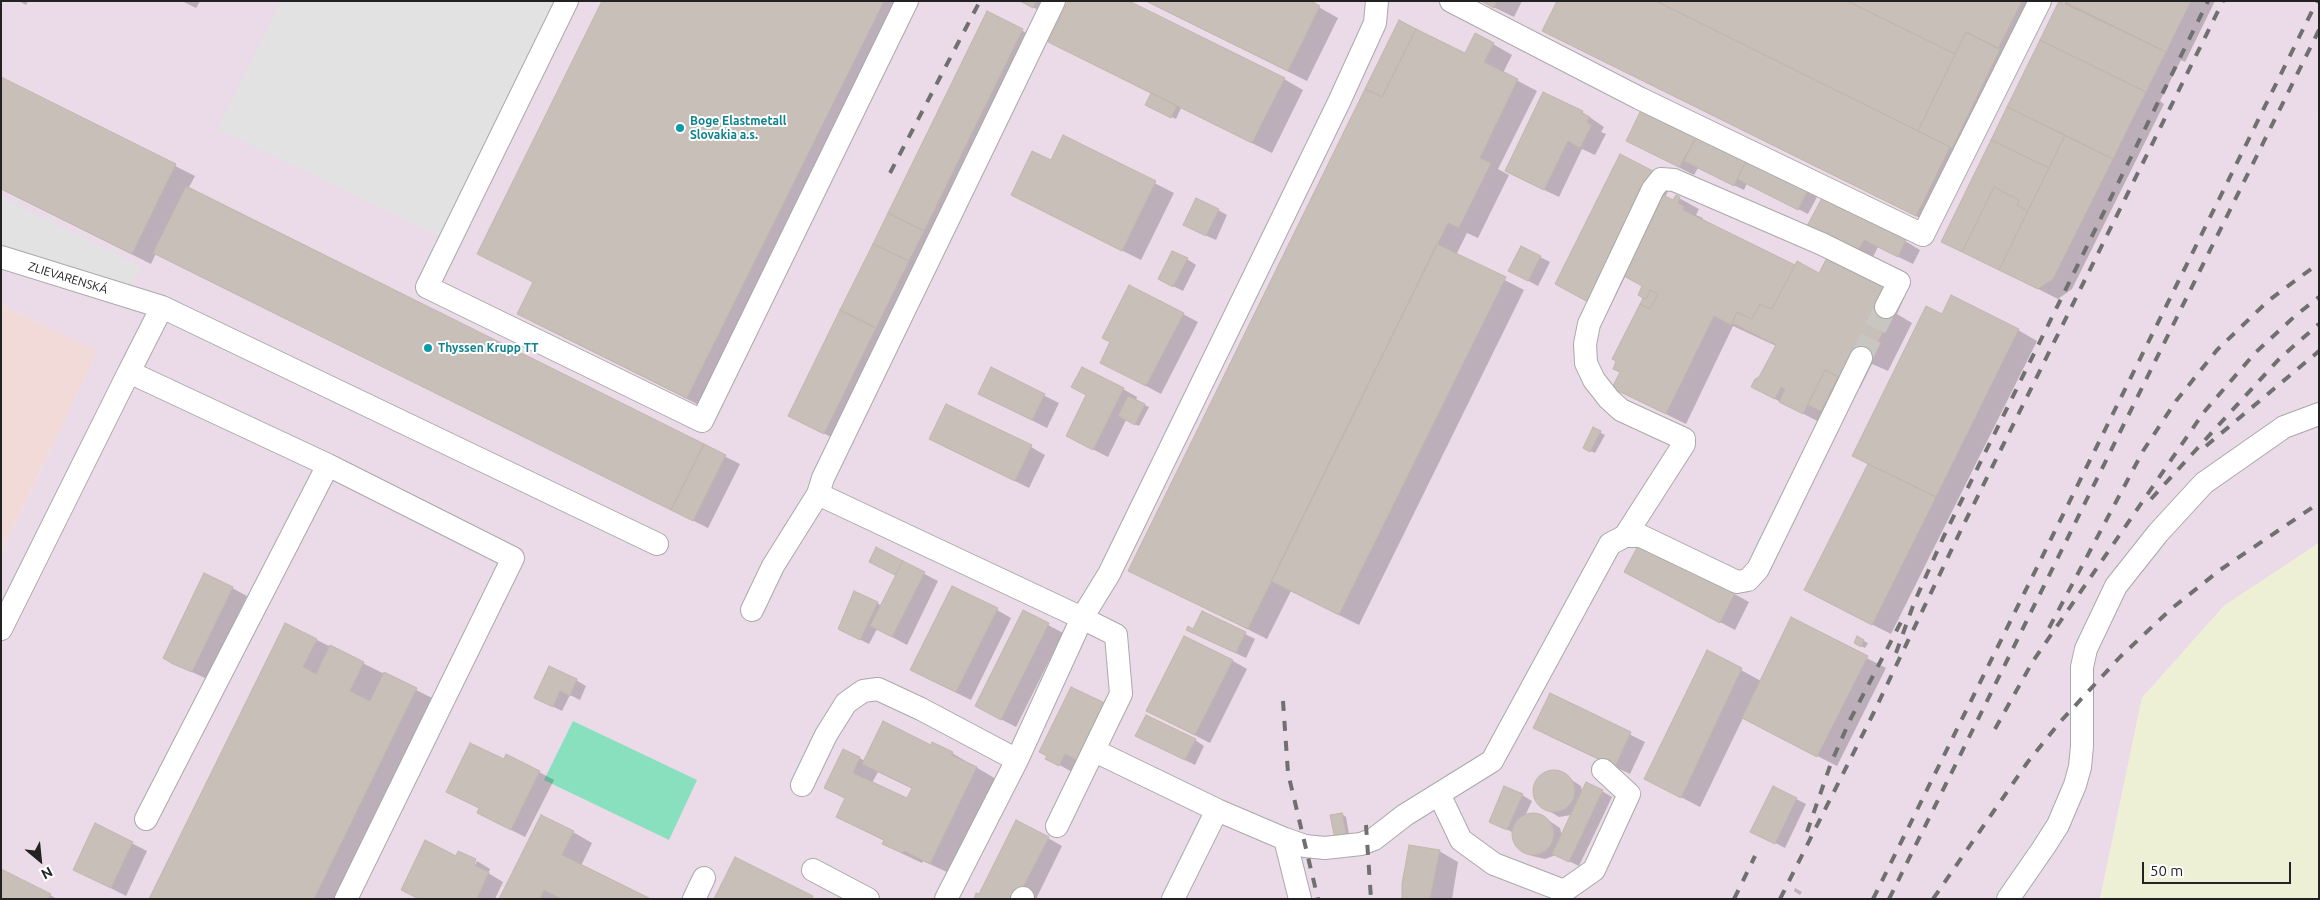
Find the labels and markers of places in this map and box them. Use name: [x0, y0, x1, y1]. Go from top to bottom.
place label: Boge Elastmetall Slovakia a.s.: [690, 114, 786, 142]
marker: Boge Elastmetall Slovakia a.s.: [674, 122, 686, 134]
place label: Thyssen Krupp TT: [438, 341, 538, 355]
marker: Thyssen Krupp TT: [422, 342, 434, 354]

